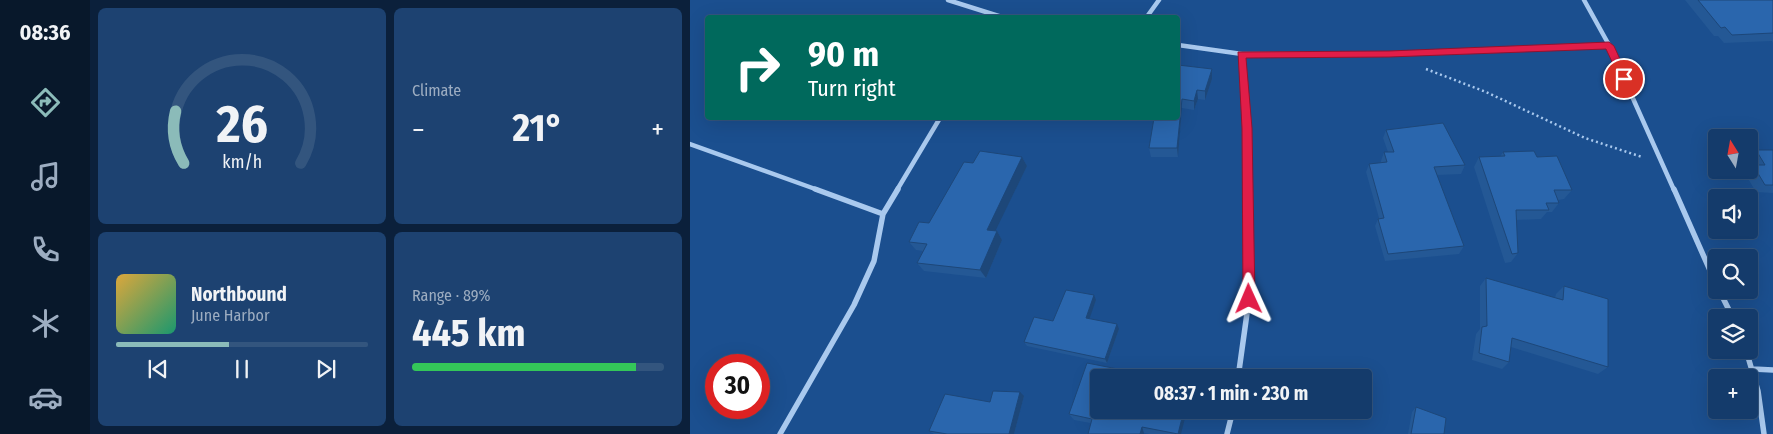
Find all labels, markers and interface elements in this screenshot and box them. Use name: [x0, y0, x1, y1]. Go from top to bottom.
text: 08:36: [20, 19, 70, 46]
text: 90 m: [808, 33, 879, 75]
icon: right: [725, 35, 790, 100]
pin: [1603, 58, 1645, 100]
icon: arrive: [1610, 65, 1638, 93]
text: Turn right: [808, 75, 896, 102]
text: Climate: [412, 81, 461, 100]
icon: directions: [28, 85, 63, 120]
text: 26: [215, 93, 268, 156]
text: 21°: [513, 105, 563, 151]
text: −: [412, 113, 425, 146]
text: +: [651, 113, 664, 146]
north arrow: [1708, 129, 1758, 179]
map controls: [1708, 129, 1758, 419]
text: km/h: [222, 151, 262, 173]
icon: music: [28, 159, 63, 194]
button: sound: [1708, 189, 1758, 239]
icon: phone: [28, 232, 63, 267]
button: search: [1708, 249, 1758, 299]
position arrow: [1222, 272, 1274, 324]
text: Northbound: [191, 283, 287, 306]
text: Range · 89%: [412, 286, 490, 305]
icon: climate: [28, 306, 63, 341]
text: June Harbor: [191, 306, 269, 325]
button: layers: [1708, 309, 1758, 359]
text: 445 km: [412, 310, 526, 356]
speed limit sign: 30: [705, 354, 770, 419]
icon: previous: [144, 355, 172, 383]
icon: pause: [228, 355, 256, 383]
icon: next: [312, 355, 340, 383]
button: +: [1708, 369, 1758, 419]
icon: car: [28, 380, 63, 415]
text: 08:37 · 1 min · 230 m: [1154, 382, 1308, 405]

